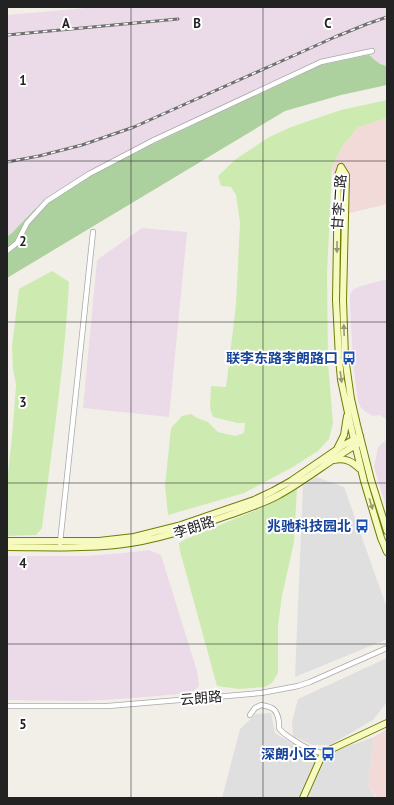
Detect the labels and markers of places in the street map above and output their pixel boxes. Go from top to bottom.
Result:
place label: 联李东路李朗路口 [226,349,338,367]
bus stop icon: 联李东路李朗路口 [341,350,357,366]
place label: 兆驰科技园北 [267,517,351,535]
bus stop icon: 兆驰科技园北 [354,518,370,534]
place label: 深朗小区 [261,745,317,763]
bus stop icon: 深朗小区 [320,746,336,762]

